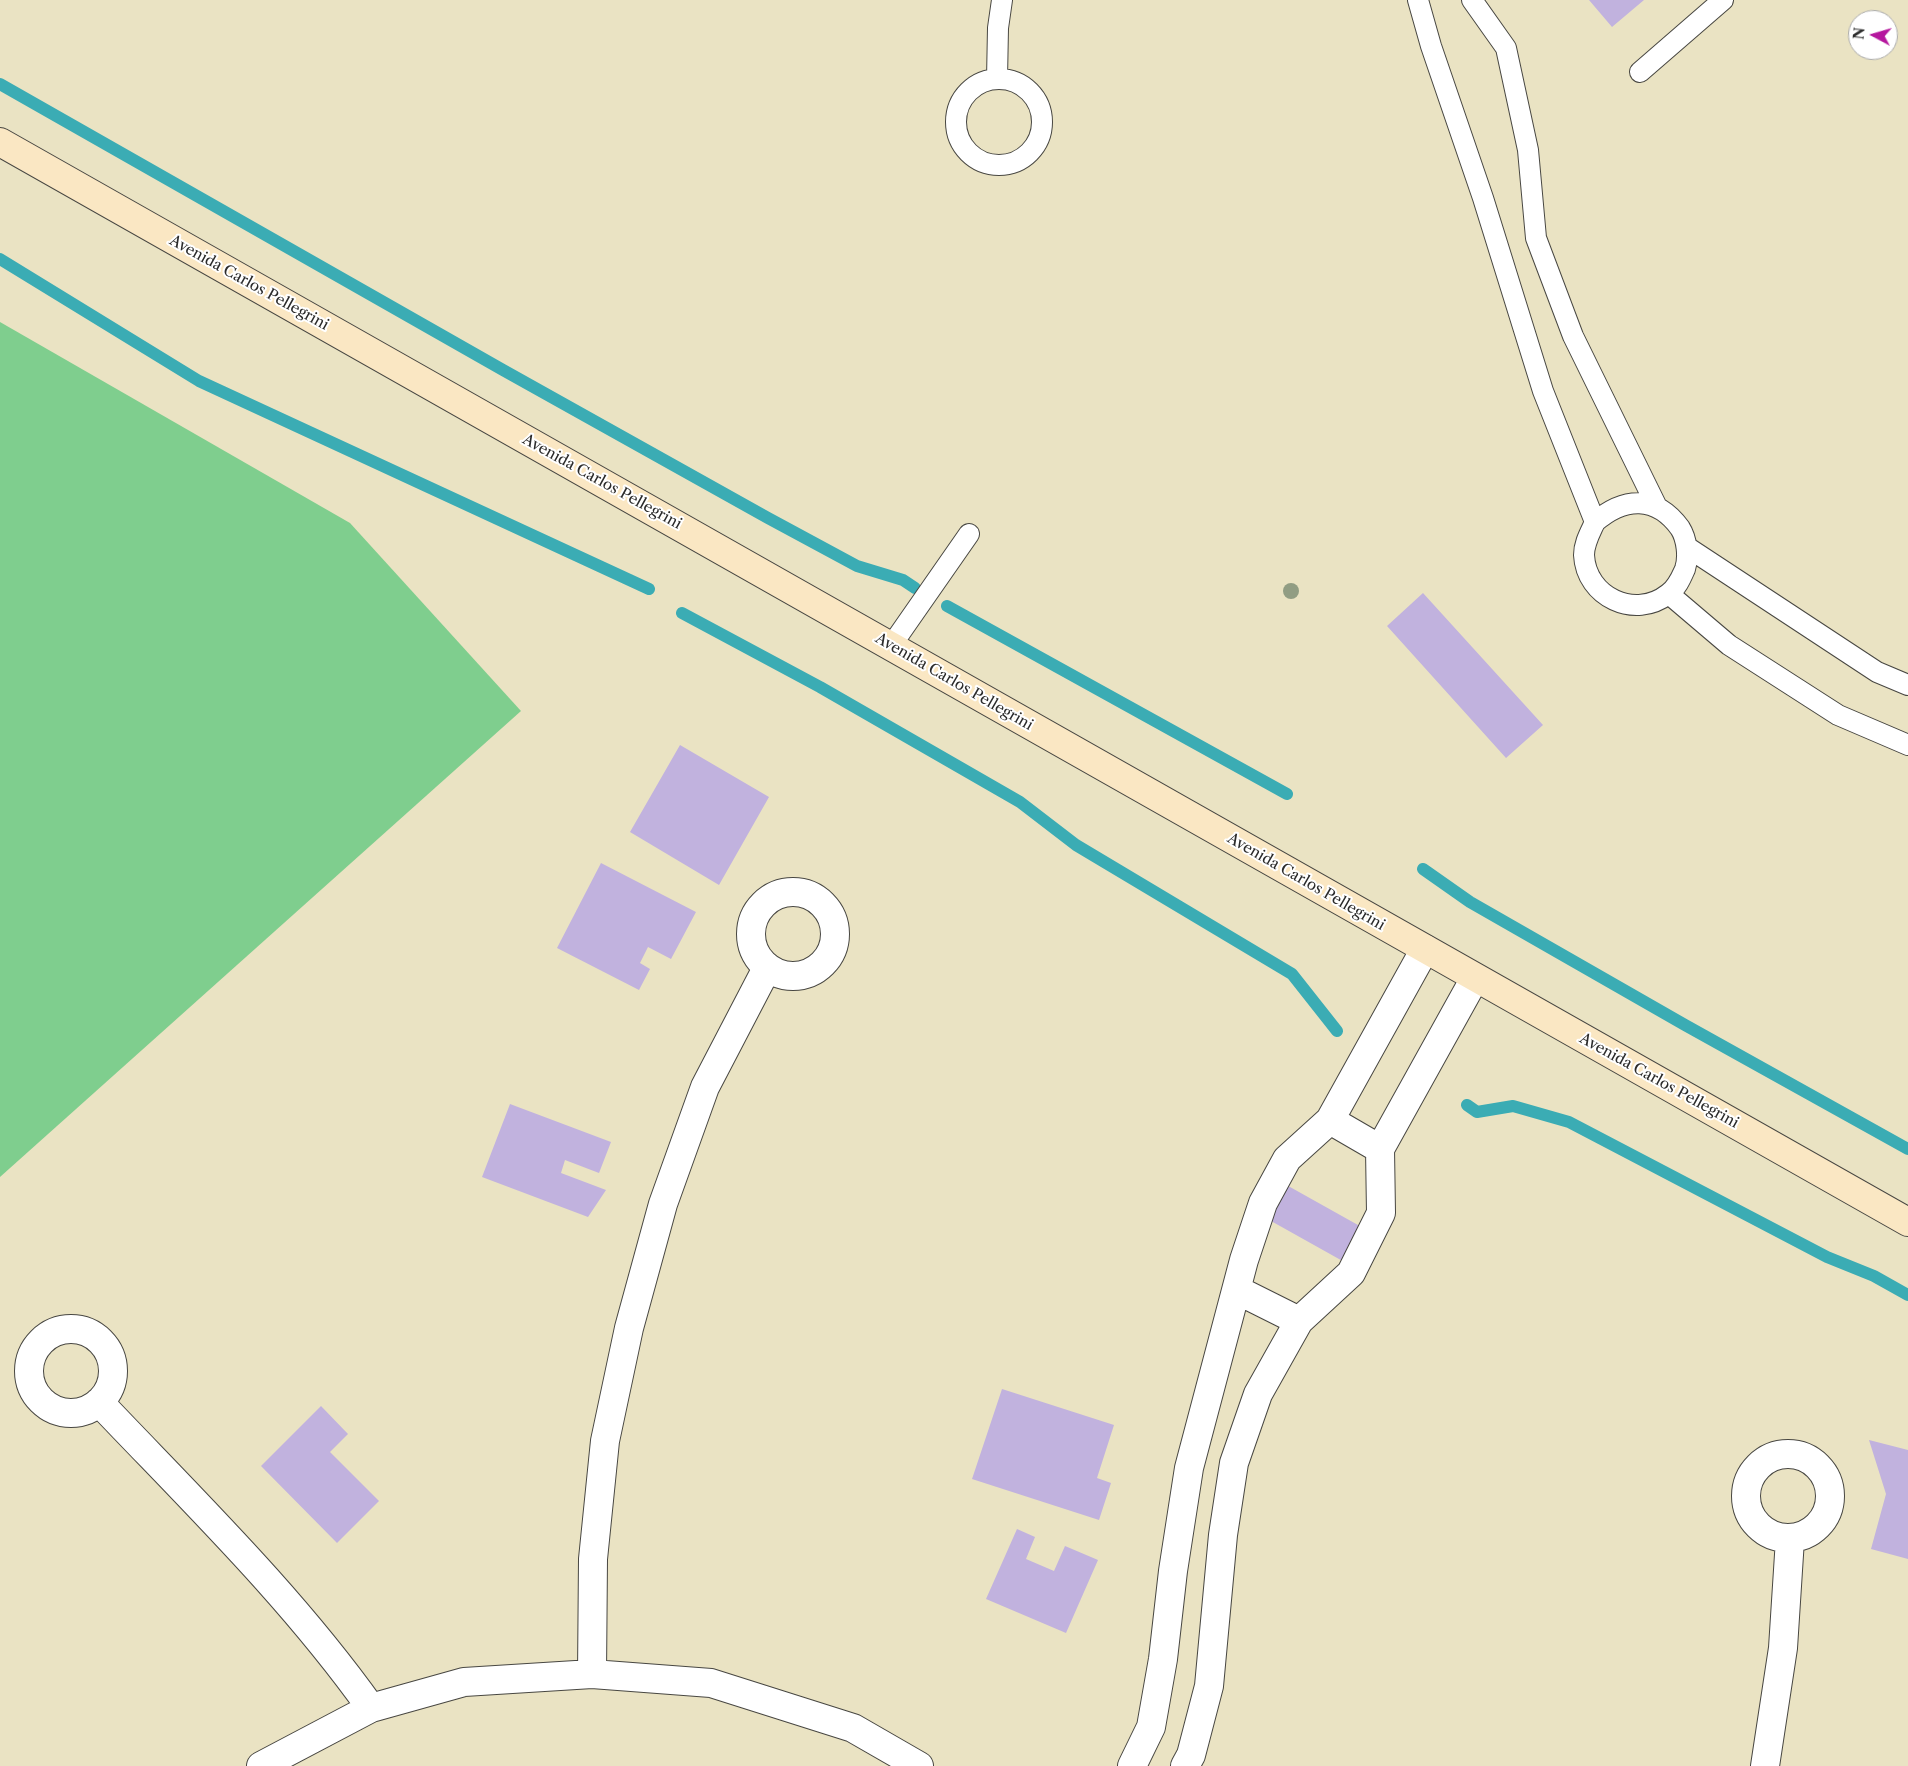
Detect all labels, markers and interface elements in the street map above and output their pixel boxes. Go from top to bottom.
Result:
north arrow [1848,10,1898,60]
text: N [1849,27,1869,41]
street label: Avenida Carlos Pellegrini [166,232,332,334]
street label: Avenida Carlos Pellegrini [519,431,685,533]
street label: Avenida Carlos Pellegrini [872,629,1036,735]
street label: Avenida Carlos Pellegrini [1224,829,1388,935]
street label: Avenida Carlos Pellegrini [1576,1030,1742,1132]

